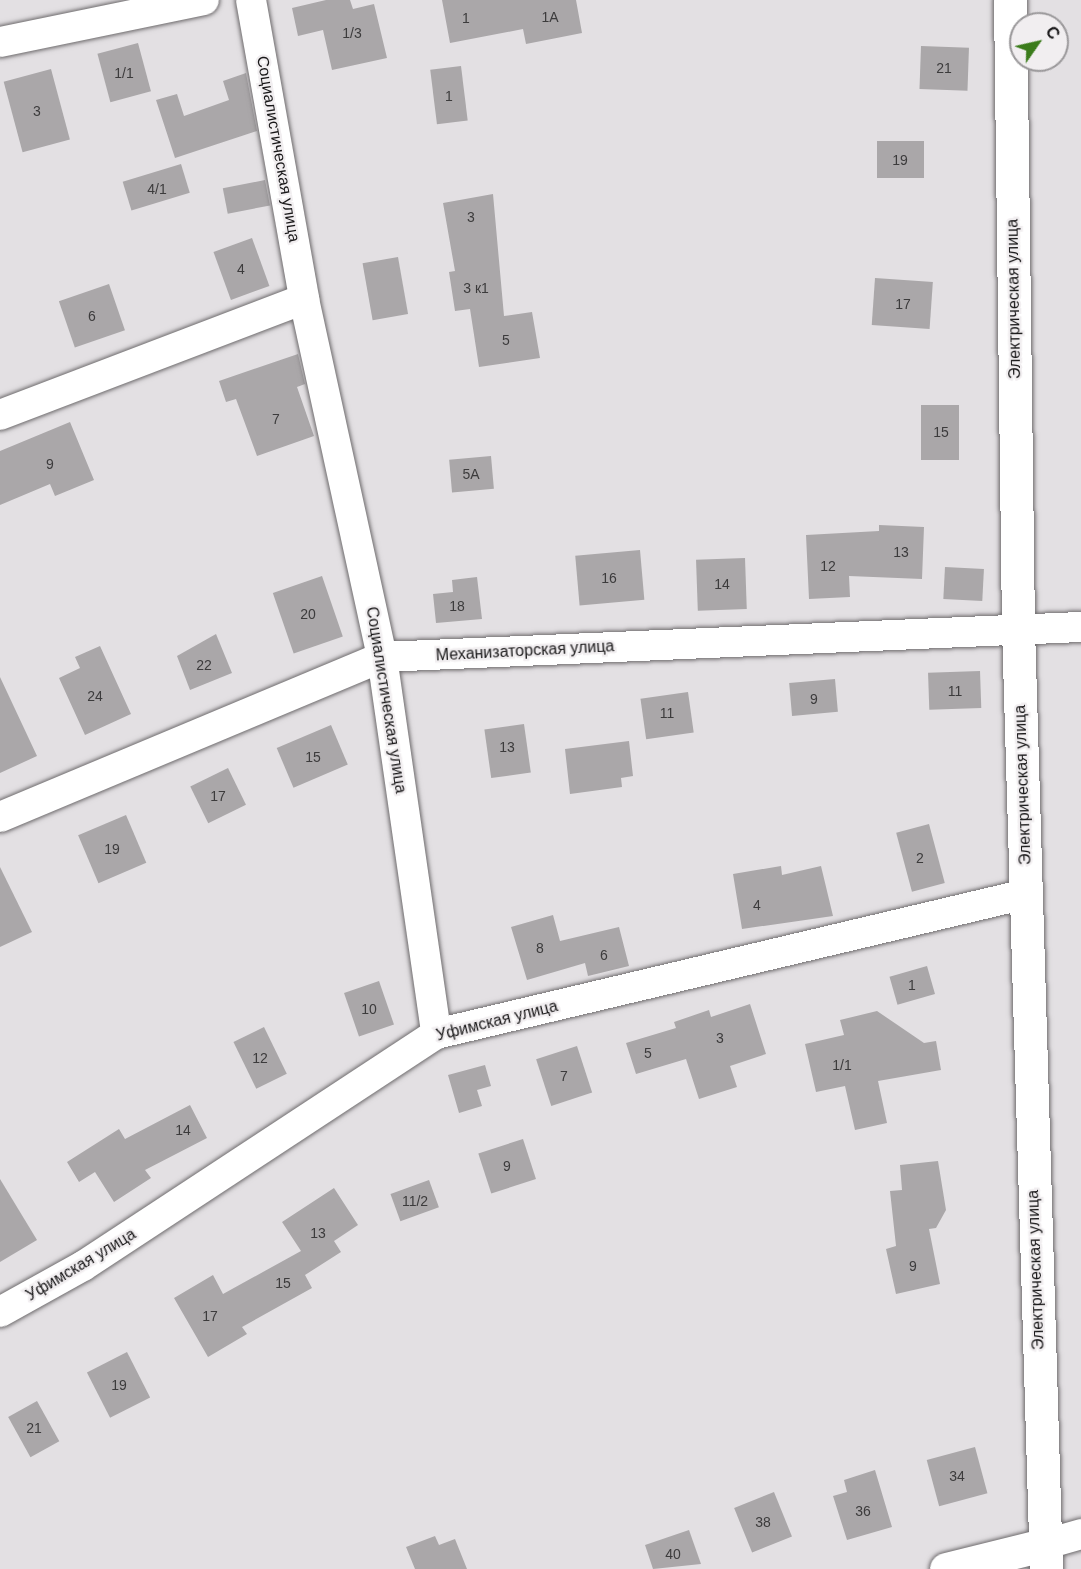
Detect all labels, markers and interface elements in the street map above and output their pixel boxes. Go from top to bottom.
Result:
house number: 1А [541,9,559,25]
house number: 1 [462,10,470,26]
north arrow [1009,12,1069,72]
text: С [1042,23,1063,42]
house number: 1/3 [342,25,362,41]
street label: Социалистическая улица [252,54,304,244]
house number: 21 [936,60,952,76]
house number: 1/1 [114,65,134,81]
house number: 1 [445,88,453,104]
house number: 3 [33,103,41,119]
house number: 19 [892,152,908,168]
house number: 4/1 [147,181,167,197]
house number: 3 [467,209,475,225]
street label: Электрическая улица [1003,219,1025,379]
house number: 4 [237,261,245,277]
house number: 3 к1 [463,280,489,296]
house number: 17 [895,296,911,312]
house number: 6 [88,308,96,324]
house number: 5 [502,332,510,348]
house number: 7 [272,411,280,427]
house number: 15 [933,424,949,440]
house number: 9 [46,456,54,472]
house number: 5А [462,466,480,482]
house number: 13 [893,544,909,560]
house number: 12 [820,558,836,574]
house number: 16 [601,570,617,586]
house number: 14 [714,576,730,592]
house number: 18 [449,598,465,614]
street label: Социалистическая улица [362,605,410,795]
house number: 20 [300,606,316,622]
street label: Механизаторская улица [435,637,615,665]
house number: 22 [196,657,212,673]
house number: 11 [948,683,962,699]
house number: 24 [87,688,103,704]
house number: 9 [810,691,818,707]
house number: 11 [660,705,674,721]
street label: Электрическая улица [1011,705,1035,865]
house number: 13 [499,739,515,755]
house number: 15 [305,749,321,765]
house number: 17 [210,788,226,804]
house number: 19 [104,841,120,857]
house number: 2 [916,850,924,866]
house number: 4 [753,897,761,913]
house number: 8 [536,940,544,956]
house number: 6 [600,947,608,963]
house number: 1 [908,977,916,993]
street label: Уфимская улица [434,997,560,1045]
house number: 10 [361,1001,377,1017]
house number: 3 [716,1030,724,1046]
house number: 5 [644,1045,652,1061]
house number: 12 [252,1050,268,1066]
house number: 1/1 [832,1057,852,1073]
house number: 7 [560,1068,568,1084]
house number: 14 [175,1122,191,1138]
house number: 9 [503,1158,511,1174]
street label: Электрическая улица [1024,1190,1048,1350]
house number: 11/2 [402,1193,428,1209]
street label: Уфимская улица [23,1225,139,1305]
house number: 13 [310,1225,326,1241]
house number: 9 [909,1258,917,1274]
house number: 15 [275,1275,291,1291]
house number: 17 [202,1308,218,1324]
house number: 19 [111,1377,127,1393]
house number: 21 [26,1420,42,1436]
house number: 34 [949,1468,965,1484]
house number: 36 [855,1503,871,1519]
house number: 38 [755,1514,771,1530]
house number: 40 [665,1546,681,1562]

